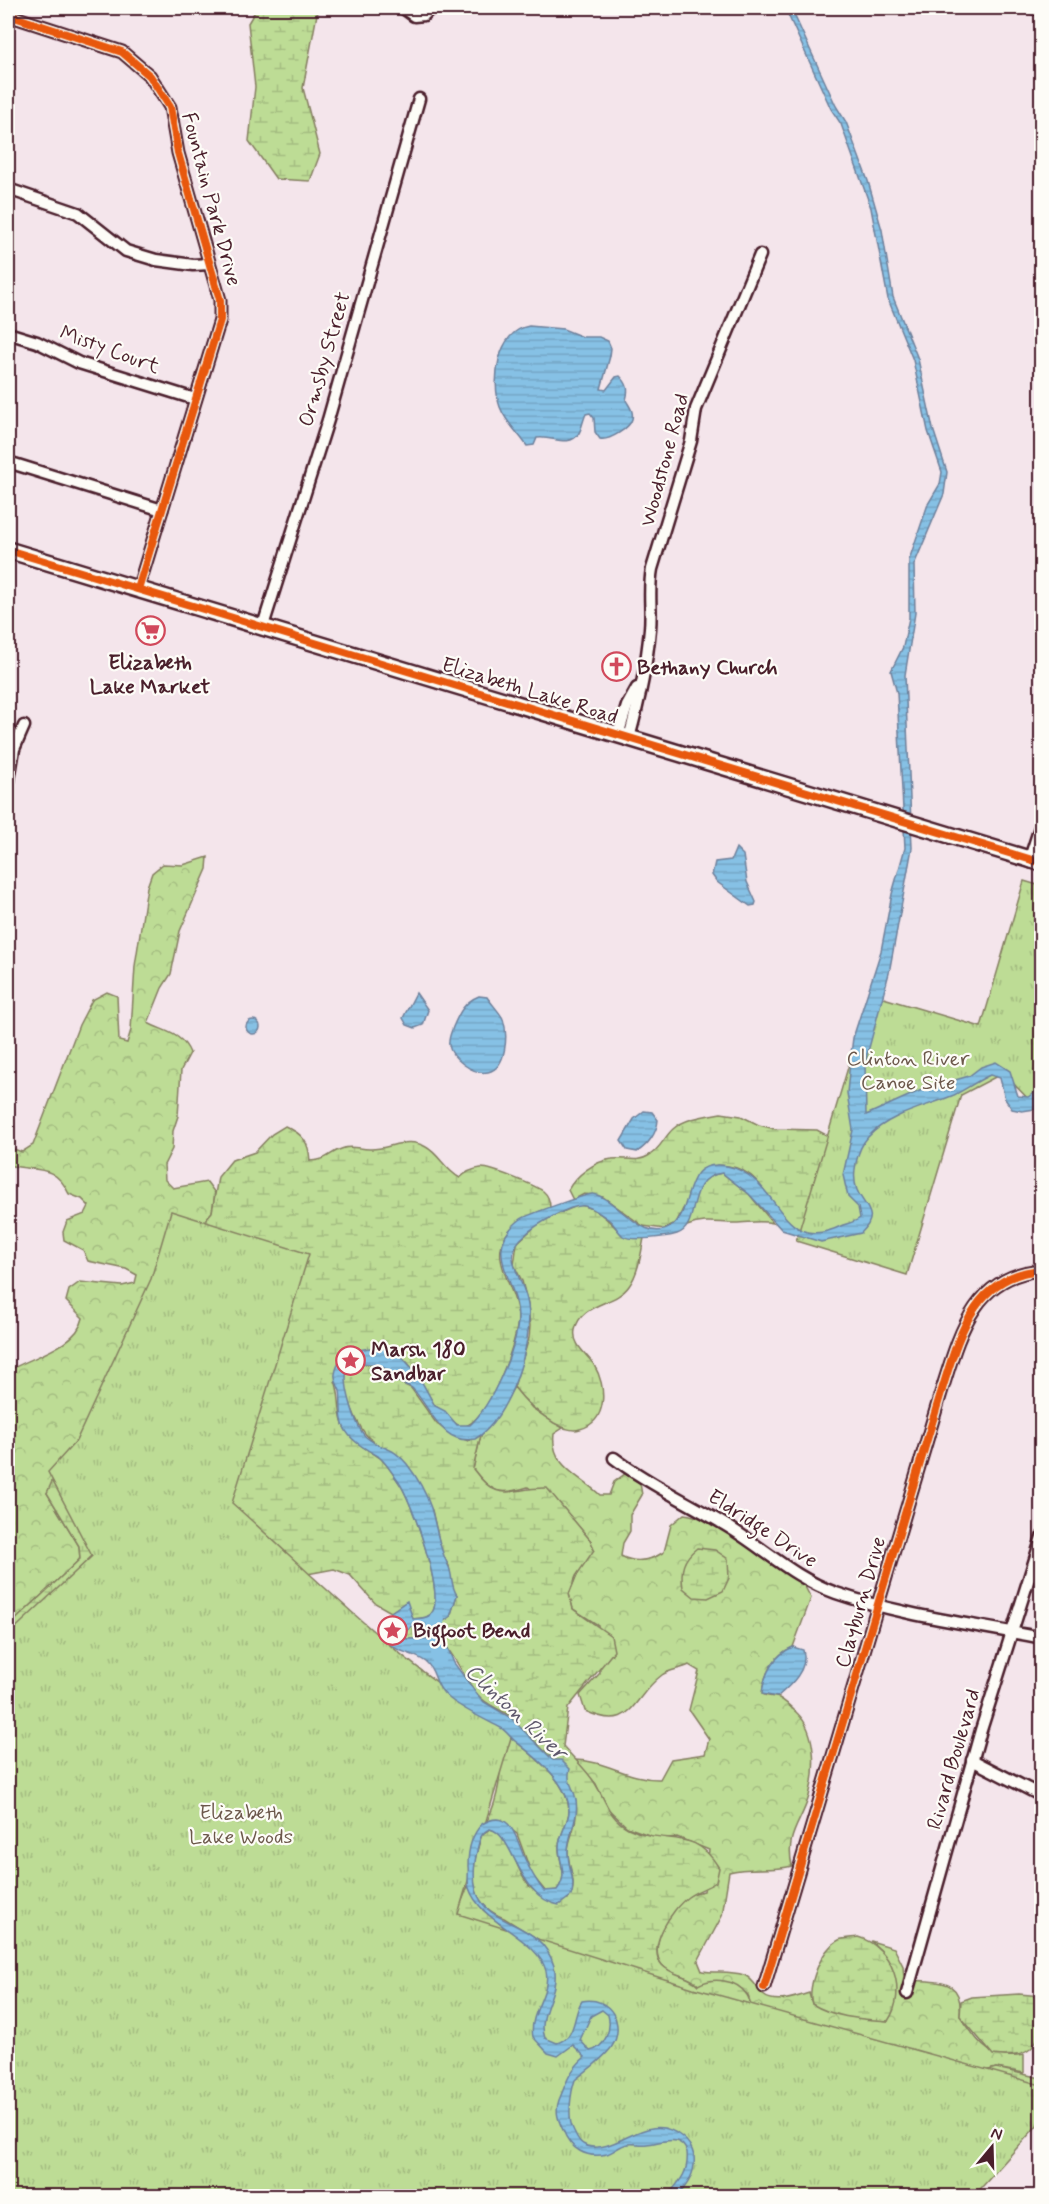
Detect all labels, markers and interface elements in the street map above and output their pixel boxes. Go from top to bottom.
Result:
street label: Fountain Park Drive [174,109,248,289]
street label: Ormsby Street [292,288,358,430]
street label: Misty Court [56,319,164,381]
street label: Woodstone Road [634,391,696,530]
supermarket icon: Elizabeth Lake Market [134,615,166,647]
place label: Elizabeth Lake Market [90,649,210,701]
street label: Elizabeth Lake Road [438,651,621,731]
church icon: Bethany Church [600,651,632,683]
place label: Bethany Church [637,654,778,682]
park label: Clinton River Canoe Site [846,1045,970,1097]
place label: Marsh 180 Sandbar [371,1336,466,1388]
place icon: Marsh 180 Sandbar [334,1345,366,1377]
street label: Eldridge Drive [701,1483,823,1576]
street label: Clayburn Drive [829,1533,893,1671]
place icon: Bigfoot Bend [376,1614,408,1646]
place label: Bigfoot Bend [413,1617,530,1647]
water label: Clinton River [459,1658,574,1769]
street label: Rivard Boulevard [921,1686,987,1833]
park label: Elizabeth Lake Woods [189,1799,293,1851]
north arrow [962,2117,1022,2177]
text: N [988,2123,1005,2146]

